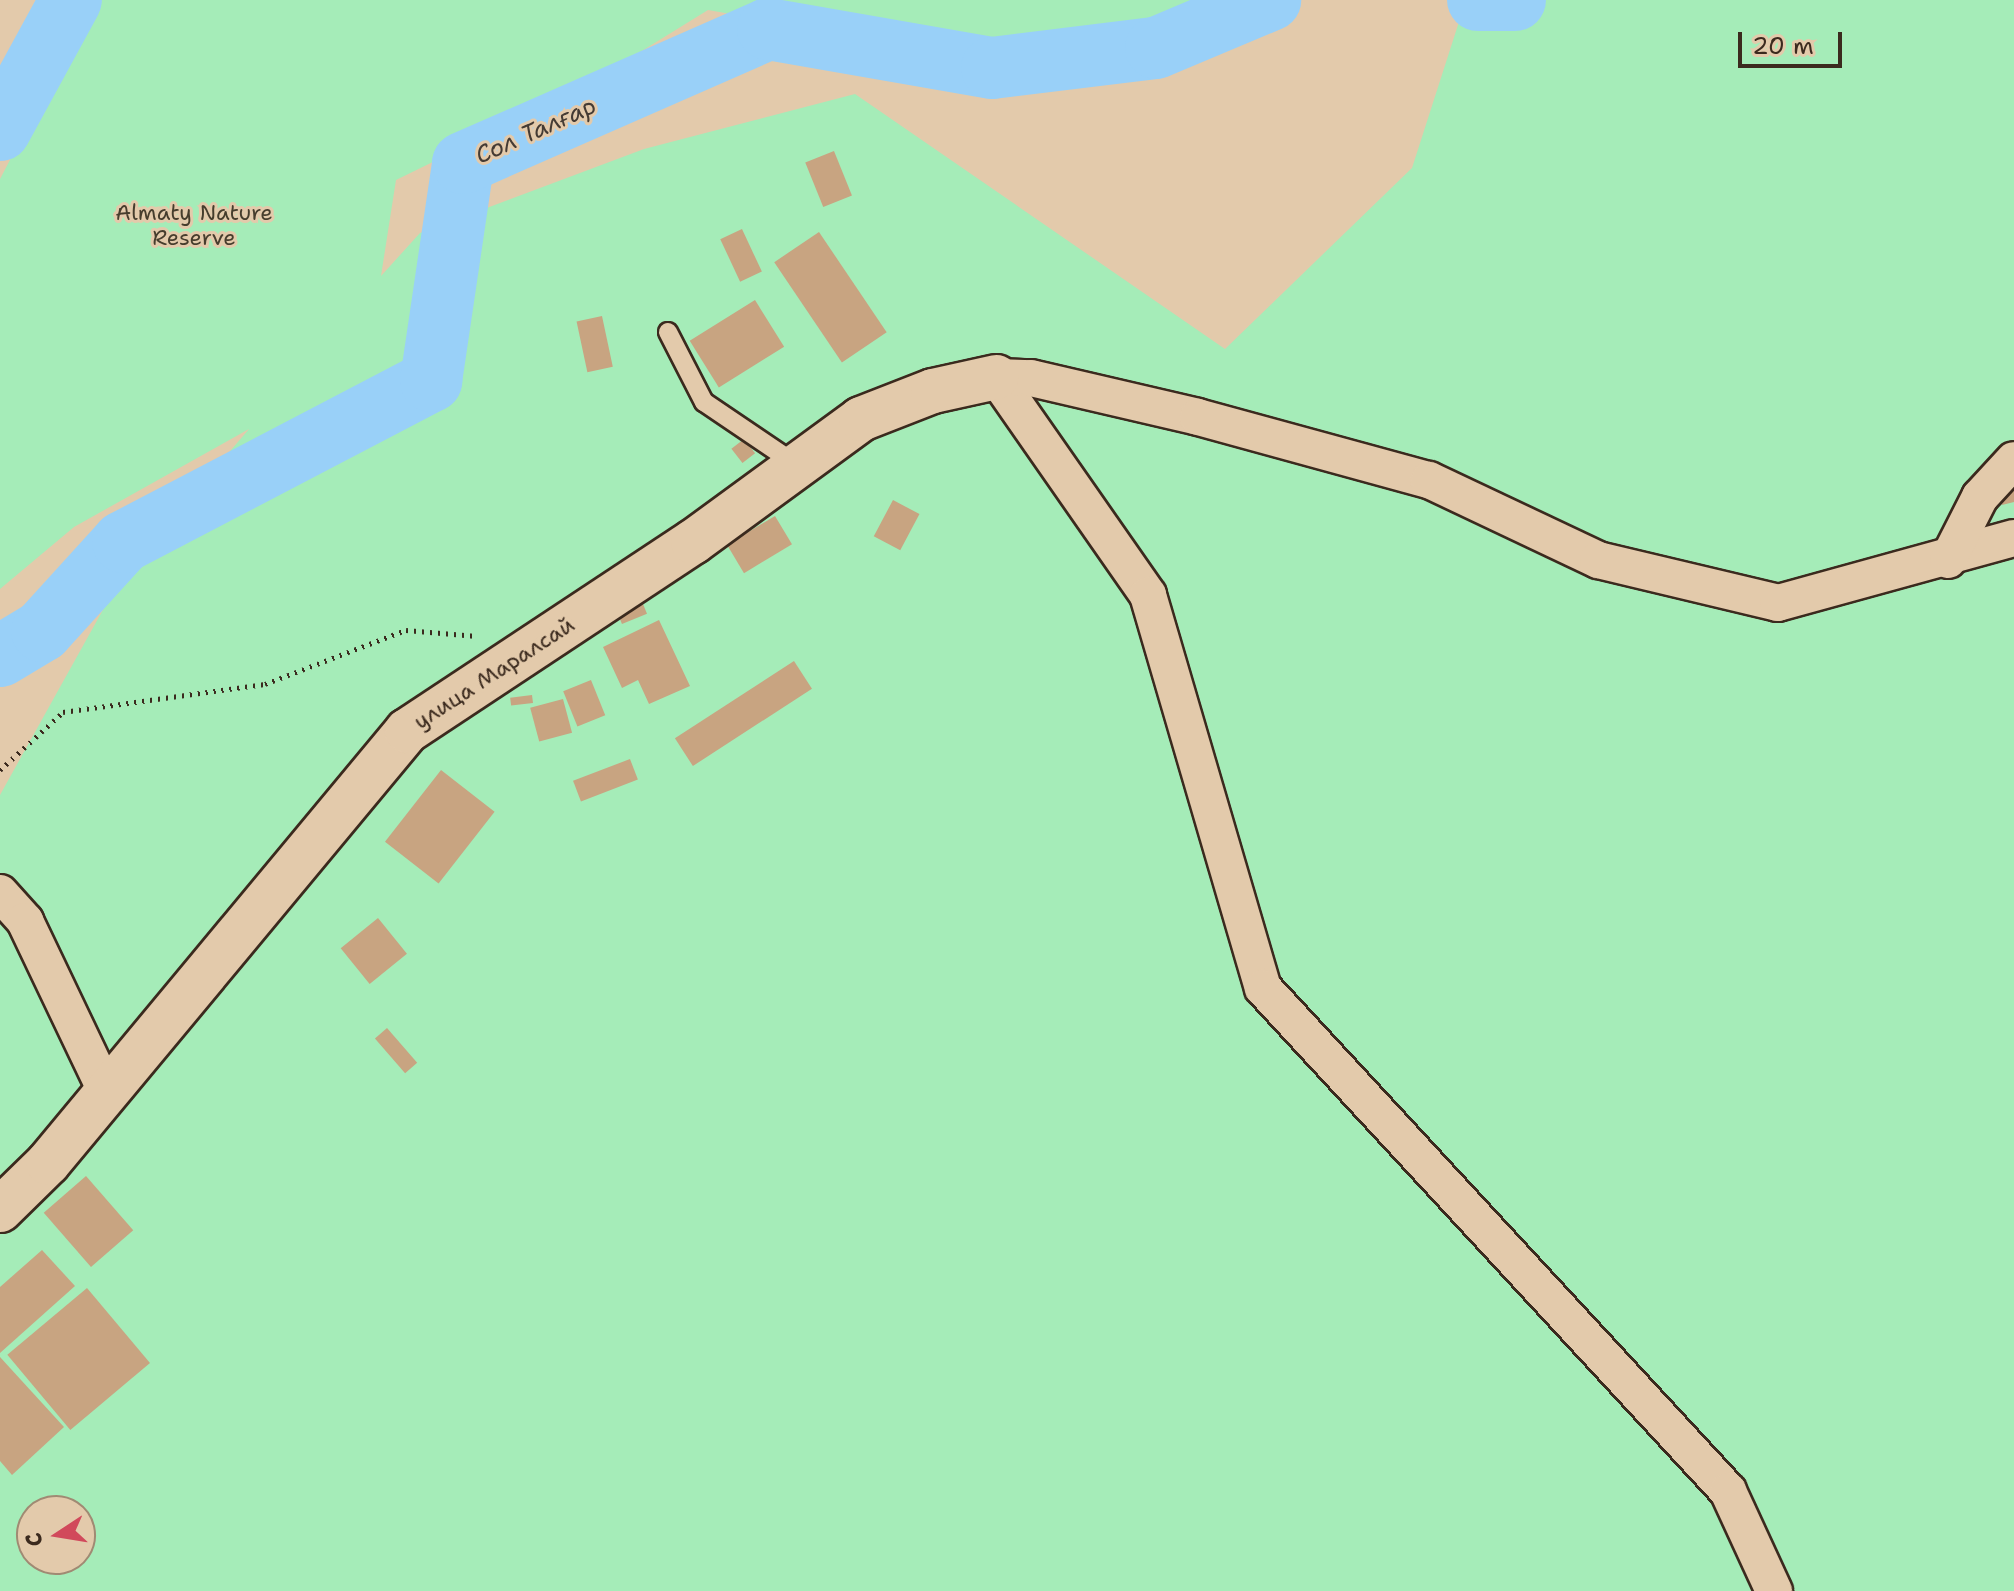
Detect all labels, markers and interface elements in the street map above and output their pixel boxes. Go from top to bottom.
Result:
scale bar [1742,16,1846,66]
text: 20 m [1752,30,1814,62]
water label: Сол Талғар [471,92,601,170]
park label: Almaty Nature Reserve [115,199,273,250]
street label: улица Маралсай [409,611,579,735]
north arrow [16,1495,96,1575]
text: С [18,1530,50,1549]

